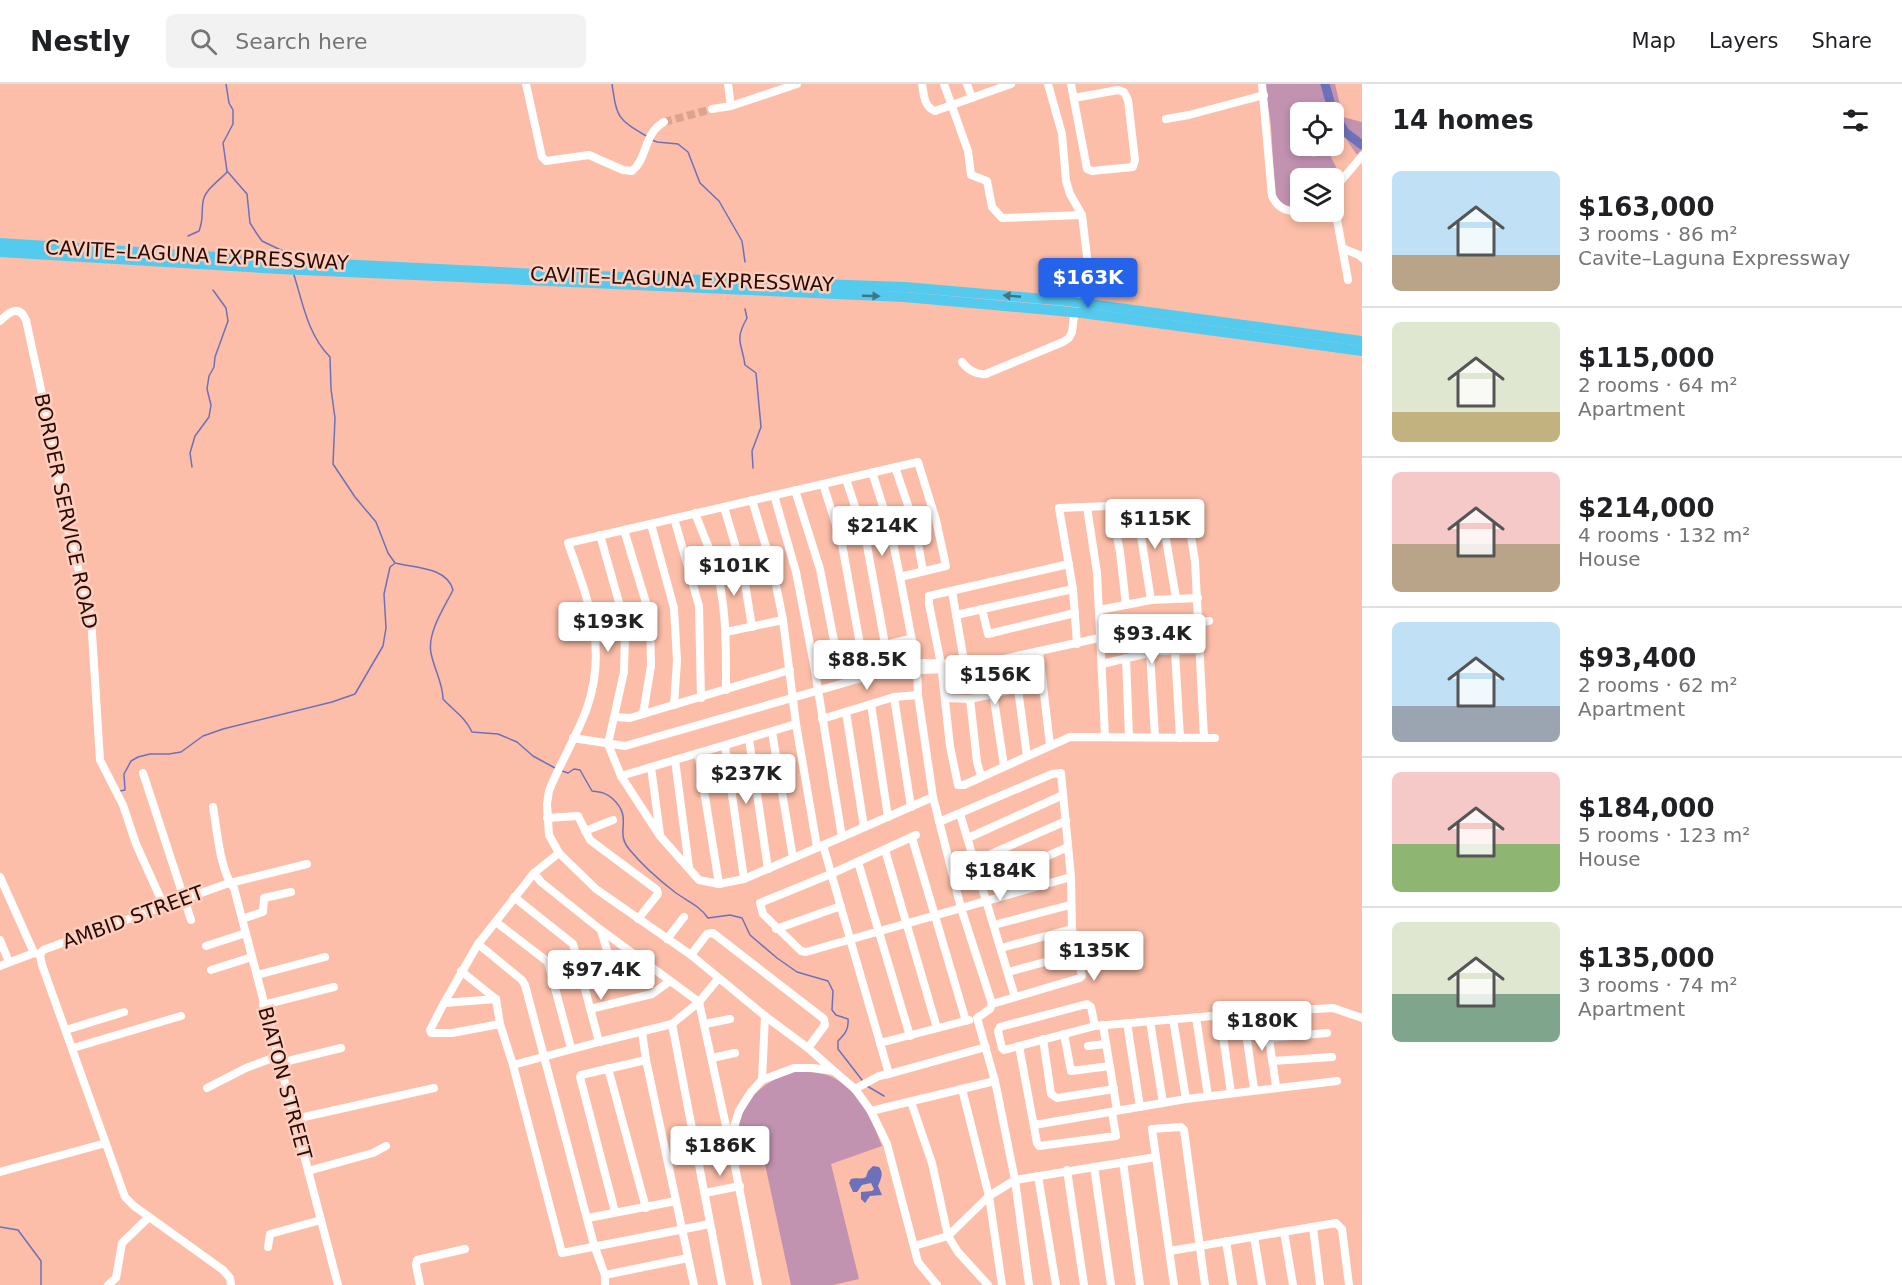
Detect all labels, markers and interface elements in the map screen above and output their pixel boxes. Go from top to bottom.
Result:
search box [166,14,586,68]
text: Nestly [30,25,130,58]
icon: search [187,25,220,58]
text: Search here [235,29,367,54]
text: Map [1632,29,1676,53]
text: Layers [1709,29,1778,53]
text: Share [1811,29,1872,53]
map controls [1290,102,1344,222]
button: locate [1290,102,1344,156]
icon: filters [1839,104,1872,137]
text: 14 homes [1392,105,1534,135]
button: layers [1290,168,1344,222]
text: $163,000 [1578,192,1715,222]
icon: home [1440,195,1512,267]
text: 3 rooms · 86 m² [1578,222,1738,246]
street label: CAVITE–LAGUNA EXPRESSWAY [44,235,350,275]
text: Cavite–Laguna Expressway [1578,246,1850,270]
pin: $163K [1046,258,1130,309]
street label: CAVITE–LAGUNA EXPRESSWAY [530,262,835,296]
text: $163K [1052,265,1124,289]
one-way arrow [862,291,881,300]
one-way arrow [1003,291,1022,301]
text: $115,000 [1578,343,1715,373]
icon: home [1440,346,1512,418]
text: 2 rooms · 64 m² [1578,373,1738,397]
street label: BORDER SERVICE ROAD [29,391,103,631]
text: Apartment [1578,397,1685,421]
text: $214,000 [1578,493,1715,523]
icon: home [1440,496,1512,568]
pin: $115K [1113,499,1197,550]
pin: $214K [840,506,924,557]
text: $115K [1119,506,1191,530]
text: $214K [846,513,918,537]
text: 4 rooms · 132 m² [1578,523,1750,547]
pin: $101K [692,546,776,597]
text: House [1578,547,1641,571]
text: $101K [698,553,770,577]
pin: $193K [566,602,650,653]
text: $193K [572,609,644,633]
pin: $93.4K [1103,614,1201,665]
text: $93.4K [1113,621,1191,645]
pin: $88.5K [818,640,916,691]
text: $93,400 [1578,643,1696,673]
icon: home [1440,646,1512,718]
text: $88.5K [828,647,906,671]
pin: $156K [953,655,1037,706]
text: $156K [959,662,1031,686]
text: 2 rooms · 62 m² [1578,673,1738,697]
text: Apartment [1578,697,1685,721]
pin: $237K [704,754,788,805]
text: $237K [710,761,782,785]
text: $184,000 [1578,793,1715,823]
icon: home [1440,796,1512,868]
text: 5 rooms · 123 m² [1578,823,1750,847]
text: House [1578,847,1641,871]
pin: $184K [958,851,1042,902]
text: $184K [964,858,1036,882]
street label: AMBID STREET [59,880,208,954]
pin: $135K [1052,931,1136,982]
text: $135K [1058,938,1130,962]
text: $135,000 [1578,943,1715,973]
icon: home [1440,946,1512,1018]
pin: $97.4K [552,950,650,1001]
text: $97.4K [562,957,640,981]
text: 3 rooms · 74 m² [1578,973,1738,997]
text: Apartment [1578,997,1685,1021]
pin: $180K [1220,1001,1304,1052]
street label: BIATON STREET [253,1004,317,1163]
text: $180K [1226,1008,1298,1032]
pin: $186K [678,1126,762,1177]
text: $186K [684,1133,756,1157]

